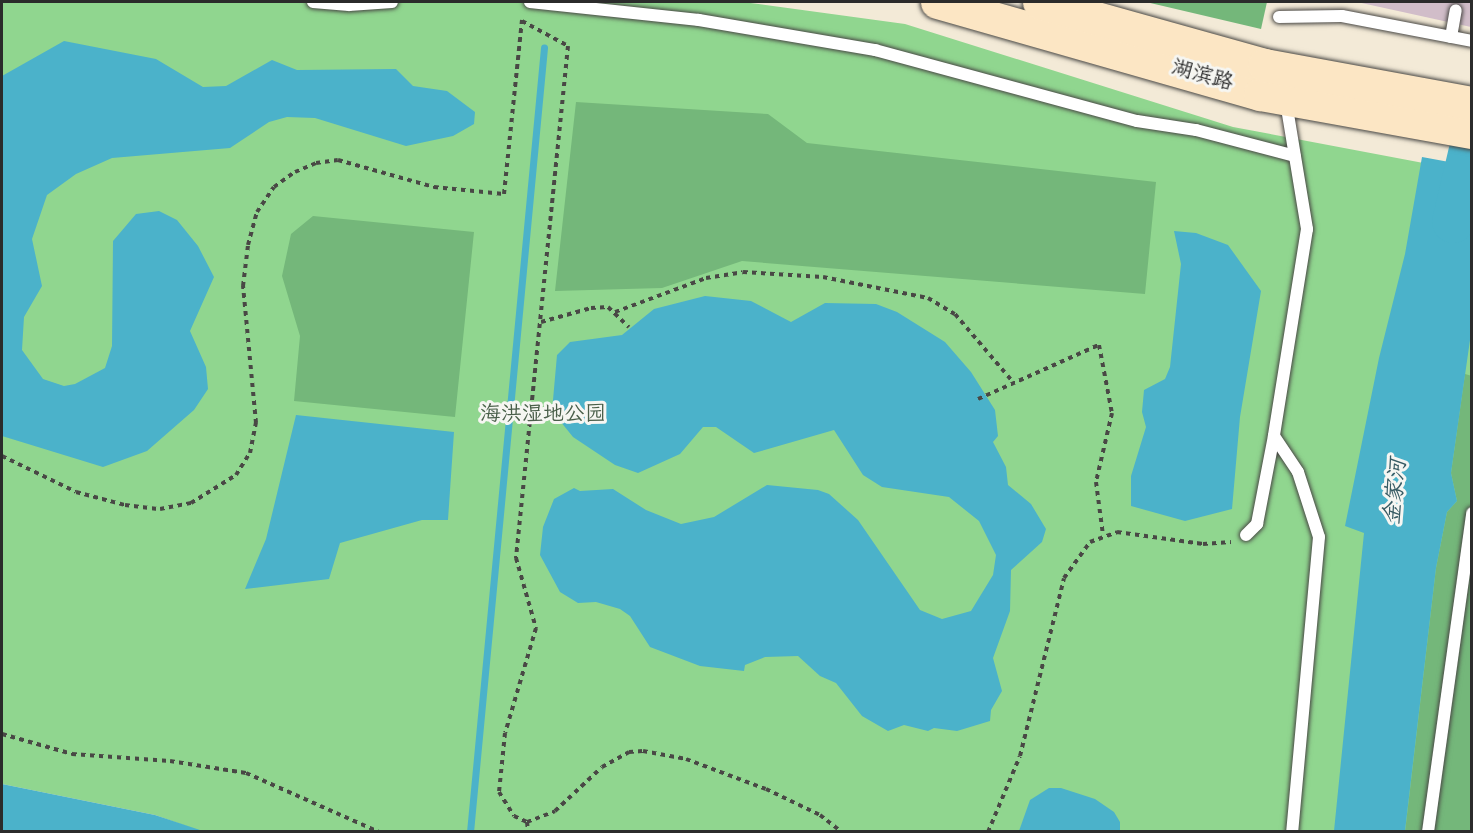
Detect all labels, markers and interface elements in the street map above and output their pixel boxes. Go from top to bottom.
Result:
street label: 湖滨路 [1168,56,1236,98]
park label: 海洪湿地公园 [480,403,606,429]
water label: 金家河 [1380,458,1414,526]

